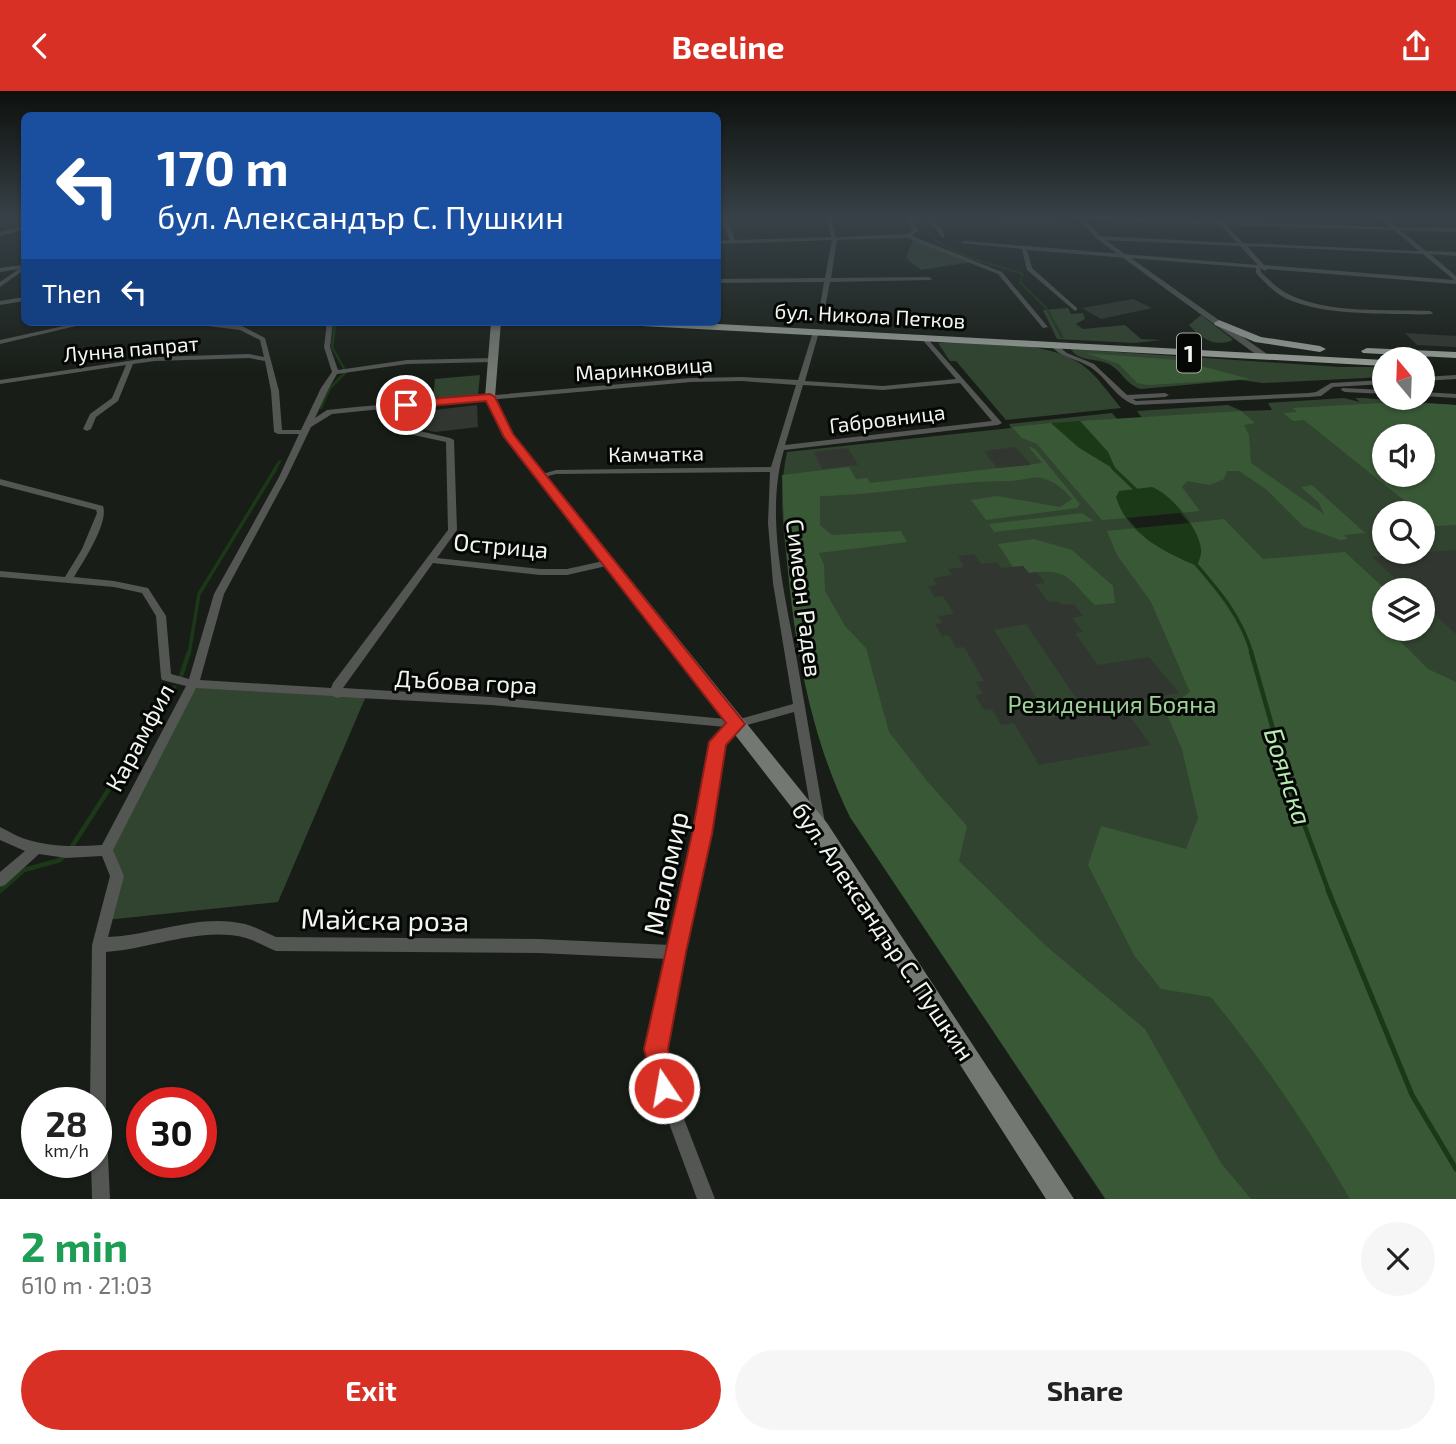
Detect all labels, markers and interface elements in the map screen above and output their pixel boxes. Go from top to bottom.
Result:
icon: back [21,27,59,65]
text: Beeline [671,27,785,65]
icon: share [1397,27,1435,65]
text: 170 m [157,137,289,196]
icon: left [42,140,133,231]
text: бул. Александър С. Пушкин [157,197,564,235]
icon: left [115,273,153,311]
text: Then [42,277,101,308]
street label: бул. Никола Петков [774,298,966,333]
street label: Лунна папрат [62,330,200,367]
road number: 1 [1177,334,1201,373]
north arrow [1372,347,1435,409]
map controls [1372,347,1435,641]
street label: Маринковица [574,351,714,385]
pin [376,375,436,435]
icon: arrive [387,386,425,424]
street label: Габровница [828,398,946,438]
button: sound [1372,424,1435,487]
street label: Камчатка [608,440,704,466]
button: search [1372,501,1435,564]
street label: Симеон Радев [781,517,829,679]
street label: Острица [452,526,550,564]
button: layers [1372,578,1435,641]
street label: Дъбова гора [394,663,538,699]
street label: Карамфил [99,678,179,796]
park label: Резиденция Бояна [1008,689,1216,718]
water label: Боянска [1259,723,1319,829]
street label: бул. Александър С. Пушкин [786,796,981,1066]
street label: Маломир [635,808,695,938]
street label: Майска роза [301,901,469,937]
position arrow [627,1051,701,1125]
speed limit sign: 30 [126,1087,217,1178]
text: 28 [45,1102,88,1144]
text: km/h [44,1139,89,1161]
text: 2 min [21,1220,128,1270]
button: close [1361,1222,1435,1296]
text: 610 m · 21:03 [21,1271,152,1299]
button: Exit [21,1350,721,1430]
button: Share [735,1350,1435,1430]

